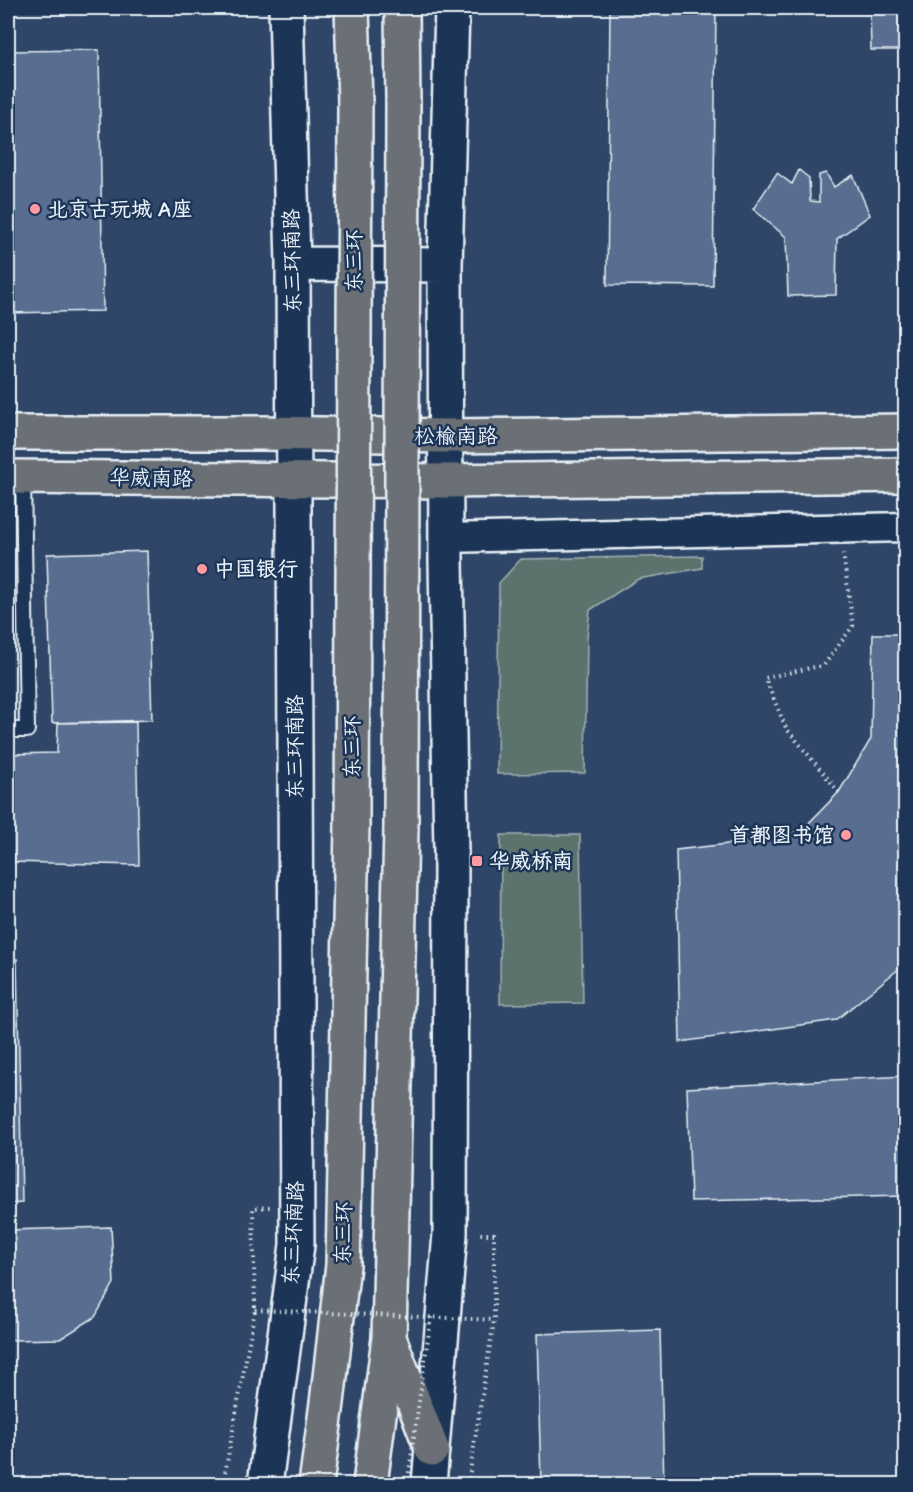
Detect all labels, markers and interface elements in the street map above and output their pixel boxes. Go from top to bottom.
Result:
place label: 北京古玩城 A座 [47,196,192,224]
marker: 北京古玩城 A座 [28,202,42,216]
street label: 东三环南路 [278,208,308,314]
street label: 东三环 [341,230,369,293]
street label: 松榆南路 [414,423,498,451]
street label: 华威南路 [109,464,193,494]
place label: 中国银行 [214,556,298,584]
marker: 中国银行 [195,562,209,576]
street label: 东三环南路 [282,695,310,800]
street label: 东三环 [339,716,367,779]
place label: 首都图书馆 [729,822,834,850]
marker: 首都图书馆 [839,828,853,842]
place label: 华威桥南 [489,848,573,876]
marker: 华威桥南 [470,854,484,868]
street label: 东三环南路 [277,1180,311,1286]
street label: 东三环 [329,1201,359,1265]

